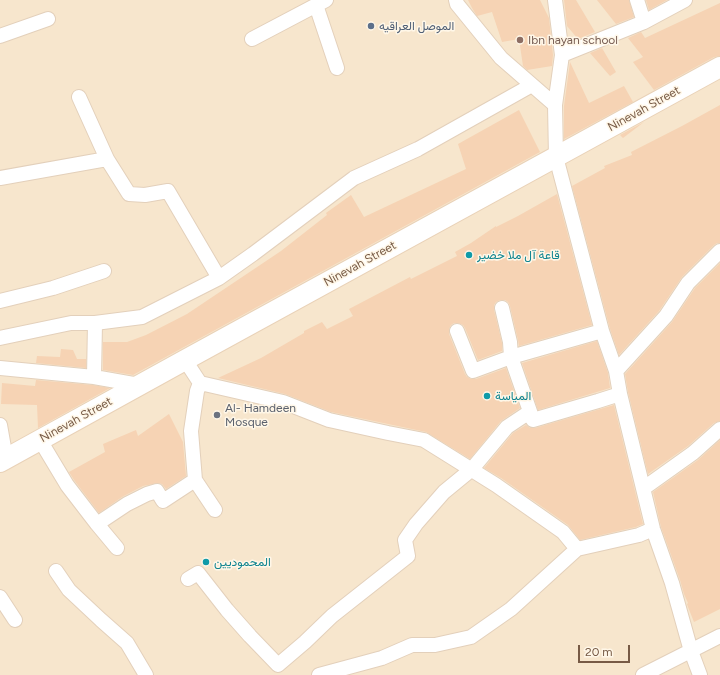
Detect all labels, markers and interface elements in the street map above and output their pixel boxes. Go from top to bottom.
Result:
place label: الموصل العراقيه [379,19,454,33]
marker: الموصل العراقيه [366,21,376,31]
place label: Ibn hayan school [528,33,618,47]
marker: Ibn hayan school [515,35,525,45]
street label: Ninevah Street [605,83,683,135]
street label: Ninevah Street [321,238,399,290]
place label: قاعة آل ملا خضير [477,248,560,262]
marker: قاعة آل ملا خضير [464,250,474,260]
place label: المياسة [495,389,531,403]
marker: المياسة [482,391,492,401]
street label: Ninevah Street [37,394,115,446]
place label: Al- Hamdeen Mosque [225,401,296,429]
marker: Al- Hamdeen Mosque [212,410,222,420]
place label: المحموديين [214,555,271,569]
marker: المحموديين [201,557,211,567]
scale bar [580,637,632,663]
text: 20 m [585,645,613,659]

